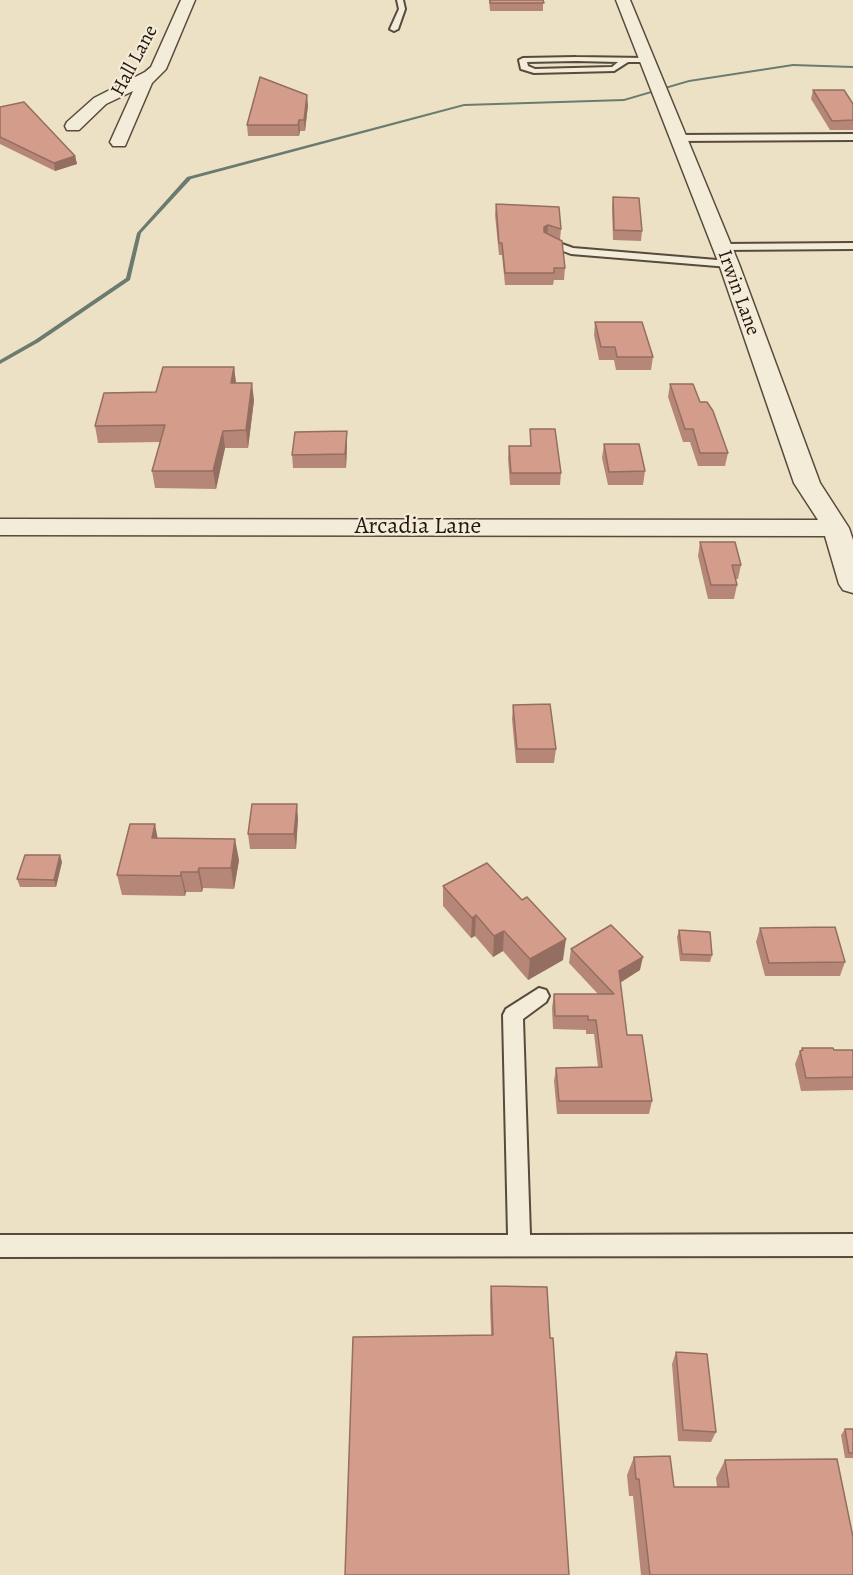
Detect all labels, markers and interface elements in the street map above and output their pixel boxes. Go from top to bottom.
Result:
street label: Hall Lane [106,21,164,101]
street label: Irwin Lane [712,247,764,339]
street label: Arcadia Lane [355,513,481,541]

